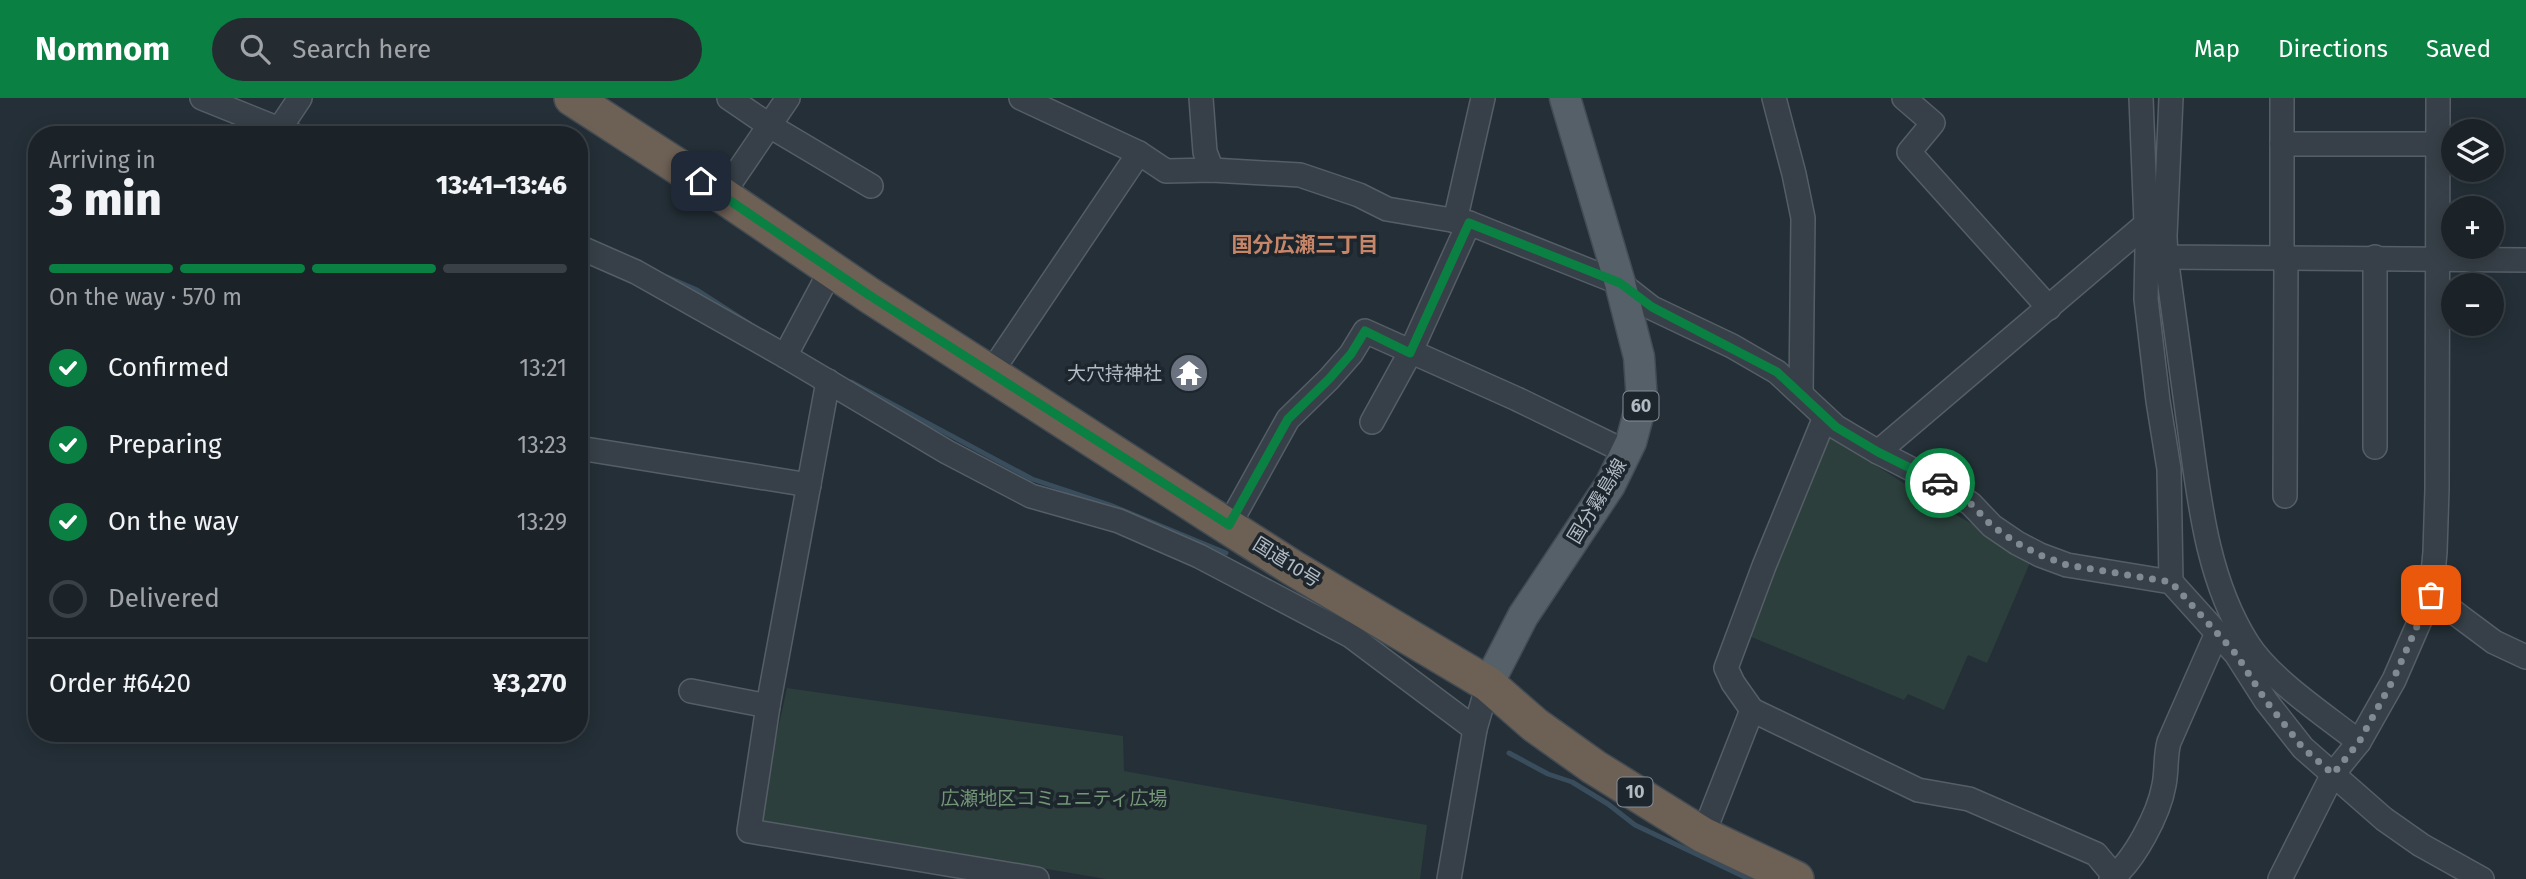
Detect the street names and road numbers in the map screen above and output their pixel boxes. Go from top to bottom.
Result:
road number: 60 [1624,392,1658,420]
street label: 国分霧島線 [1563,454,1631,548]
street label: 国道10号 [1249,532,1325,592]
road number: 10 [1618,778,1652,806]

